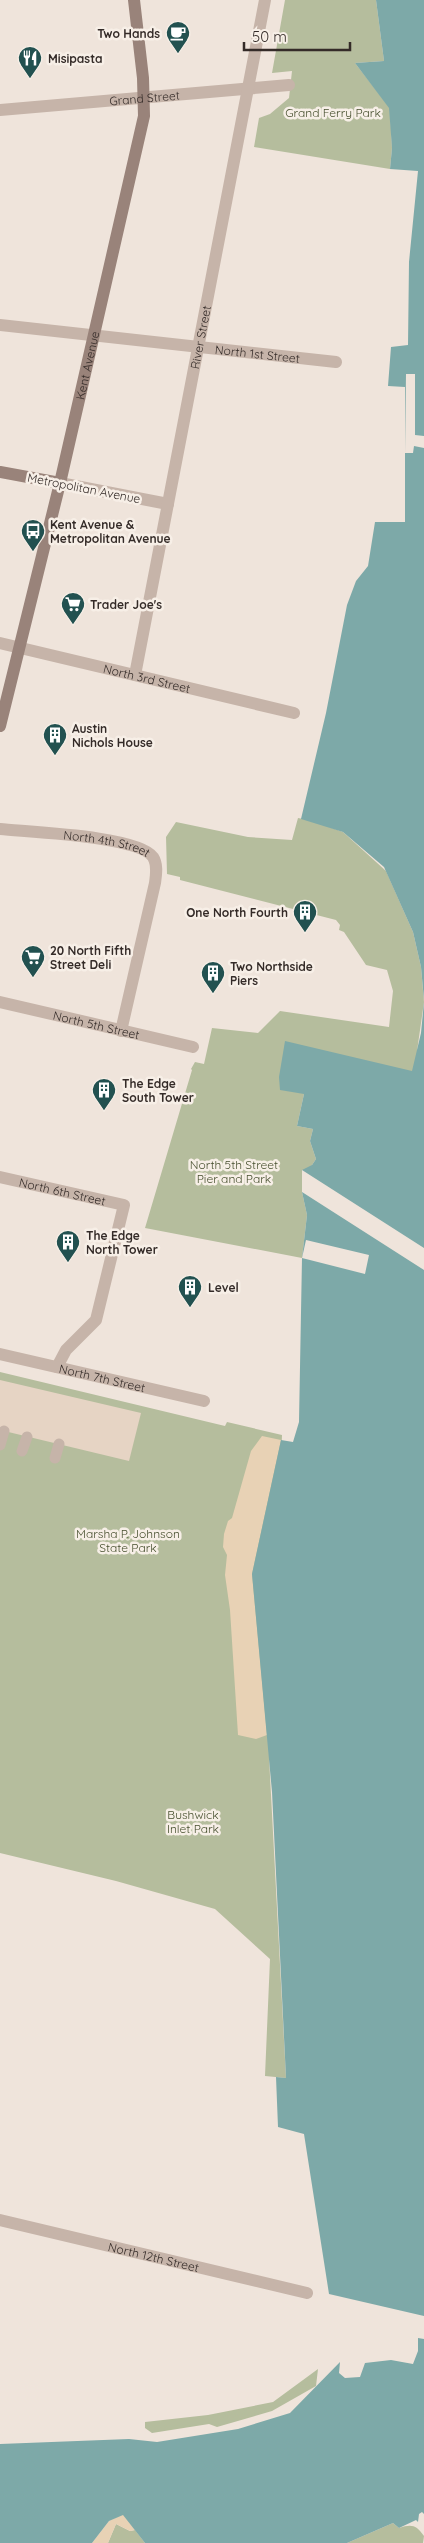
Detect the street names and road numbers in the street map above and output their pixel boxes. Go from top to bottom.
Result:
street label: Grand Street [109,87,180,108]
street label: River Street [187,304,214,370]
street label: Kent Avenue [72,329,102,401]
street label: North 1st Street [214,341,301,365]
street label: Metropolitan Avenue [26,470,142,506]
street label: North 3rd Street [102,660,192,696]
street label: North 4th Street [63,827,153,860]
street label: North 5th Street [52,1007,141,1042]
street label: North 6th Street [18,1174,107,1208]
street label: North 7th Street [58,1360,147,1395]
street label: North 12th Street [107,2239,201,2275]

